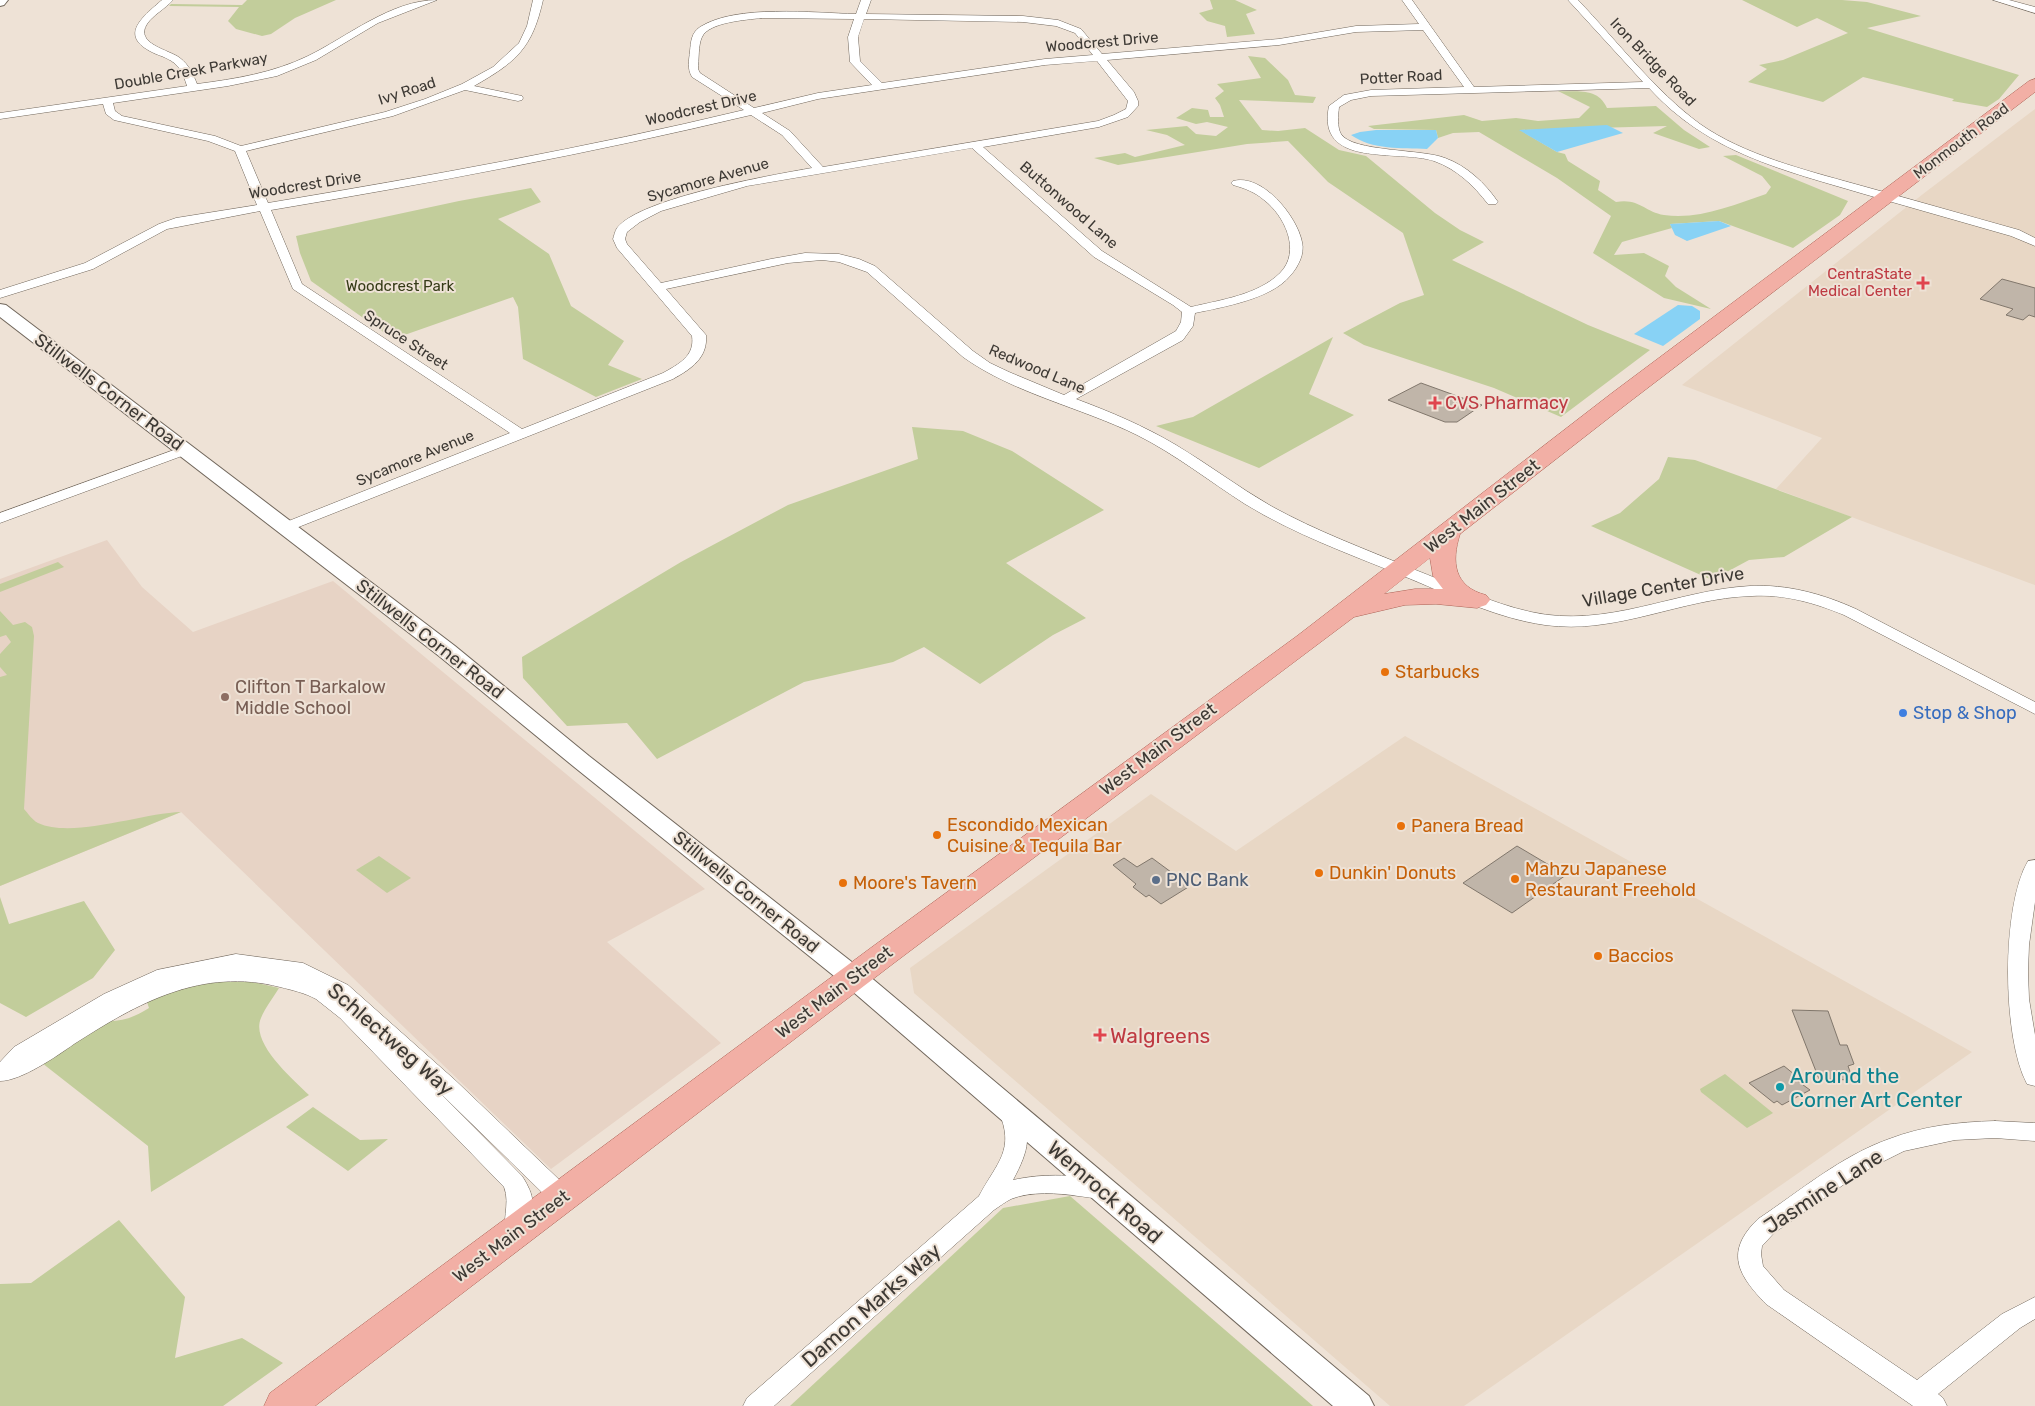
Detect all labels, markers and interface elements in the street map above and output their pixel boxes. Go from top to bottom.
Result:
street label: Iron Bridge Road [1606,14,1700,110]
street label: Woodcrest Drive [1045,28,1159,56]
street label: Double Creek Parkway [113,49,269,93]
street label: Potter Road [1359,66,1443,88]
street label: Ivy Road [376,73,438,109]
street label: Woodcrest Drive [644,86,758,130]
street label: Monmouth Road [1910,99,2012,183]
street label: Sycamore Avenue [645,154,771,206]
street label: Buttonwood Lane [1016,157,1122,253]
street label: Woodcrest Drive [248,167,362,203]
place label: CentraState Medical Center [1808,265,1912,300]
marker: CentraState Medical Center [1916,276,1930,290]
park label: Woodcrest Park [346,277,454,295]
street label: Spruce Street [361,306,452,374]
street label: Stillwells Corner Road [30,329,188,455]
street label: Redwood Lane [986,341,1088,397]
place label: CVS Pharmacy [1445,392,1569,414]
marker: CVS Pharmacy [1429,397,1441,409]
street label: Sycamore Avenue [353,426,477,490]
street label: West Main Street [1420,454,1544,558]
street label: Village Center Drive [1580,562,1746,612]
street label: Stillwells Corner Road [352,574,508,704]
place label: Starbucks [1395,661,1480,683]
marker: Starbucks [1379,666,1391,678]
place label: Clifton T Barkalow Middle School [235,676,386,719]
marker: Clifton T Barkalow Middle School [219,691,231,703]
street label: West Main Street [1095,698,1221,800]
place label: Stop & Shop [1913,702,2017,724]
marker: Stop & Shop [1897,707,1909,719]
place label: Escondido Mexican Cuisine & Tequila Bar [947,814,1122,857]
place label: Panera Bread [1411,815,1524,837]
marker: Panera Bread [1395,820,1407,832]
street label: Stillwells Corner Road [669,826,823,958]
marker: Escondido Mexican Cuisine & Tequila Bar [931,829,943,841]
place label: Mahzu Japanese Restaurant Freehold [1525,858,1696,901]
place label: Dunkin' Donuts [1329,862,1456,884]
marker: Dunkin' Donuts [1313,867,1325,879]
place label: PNC Bank [1166,869,1249,891]
place label: Moore's Tavern [853,872,977,894]
marker: Mahzu Japanese Restaurant Freehold [1509,873,1521,885]
marker: PNC Bank [1150,874,1162,886]
marker: Moore's Tavern [837,877,849,889]
street label: West Main Street [771,941,897,1043]
place label: Baccios [1608,945,1674,967]
marker: Baccios [1592,950,1604,962]
street label: Schlectweg Way [323,977,460,1101]
place label: Walgreens [1110,1023,1210,1048]
marker: Walgreens [1094,1029,1106,1041]
place label: Around the Corner Art Center [1790,1063,1962,1112]
marker: Around the Corner Art Center [1774,1081,1786,1093]
street label: Wemrock Road [1043,1135,1167,1249]
street label: Jasmine Lane [1759,1143,1887,1239]
street label: West Main Street [448,1185,574,1287]
street label: Damon Marks Way [796,1237,946,1372]

